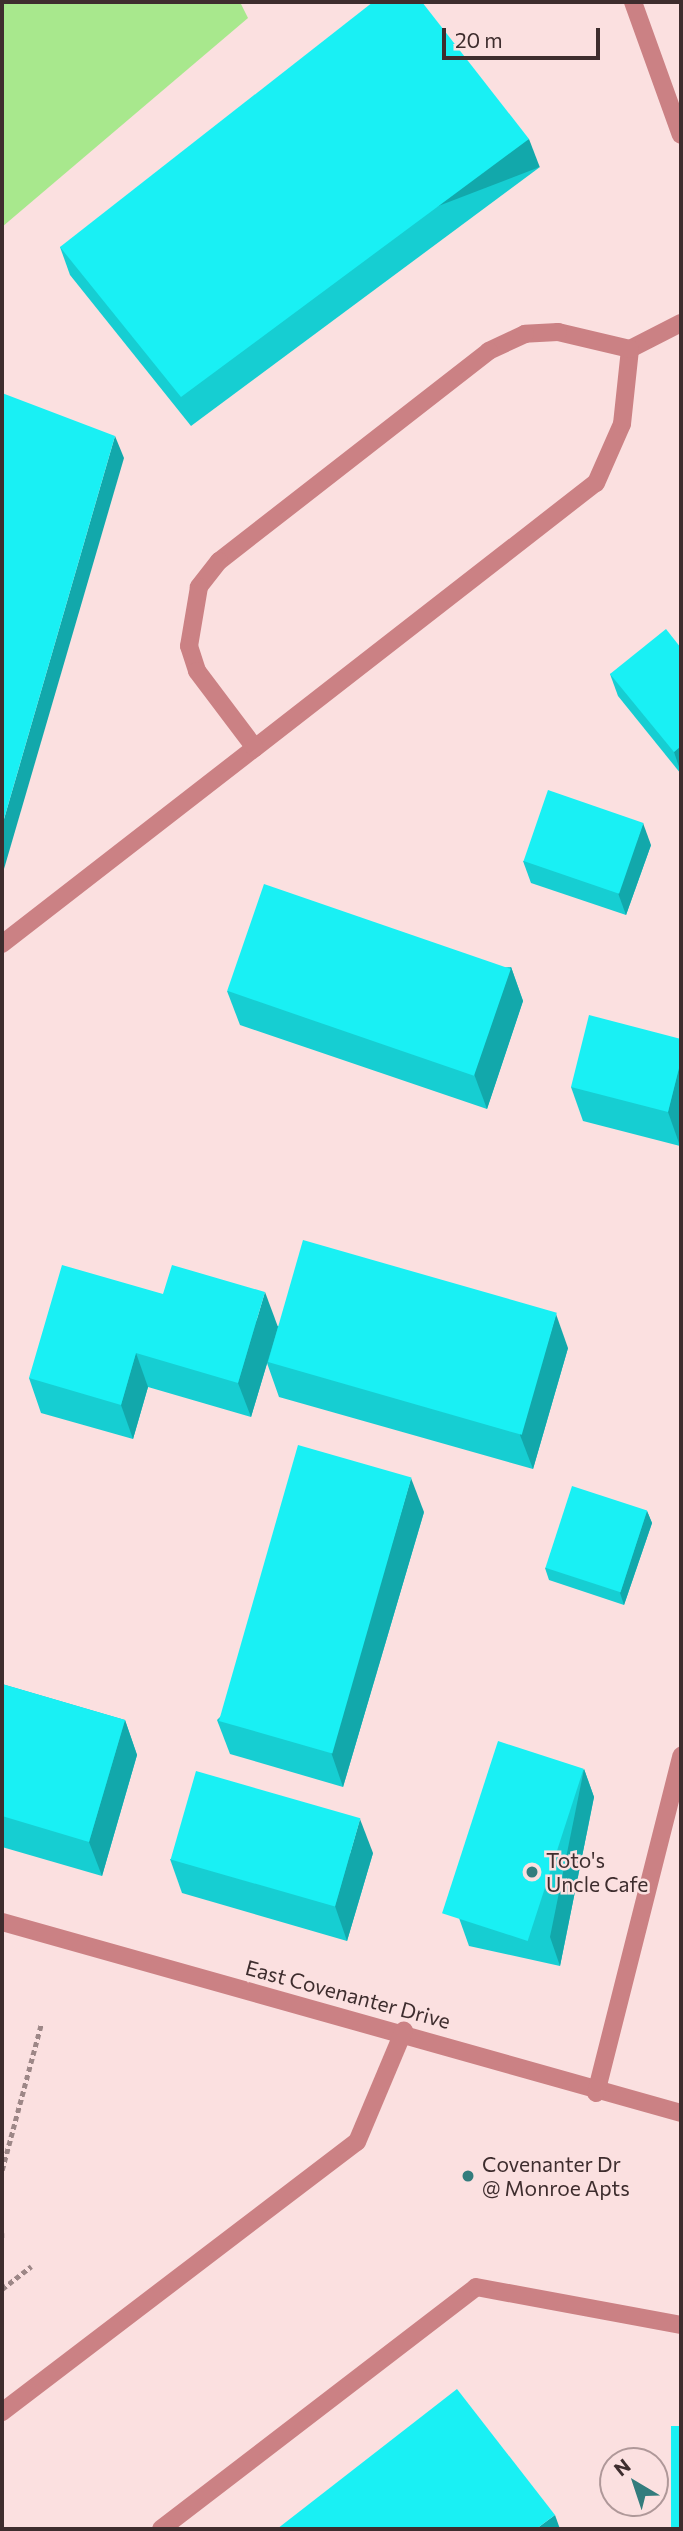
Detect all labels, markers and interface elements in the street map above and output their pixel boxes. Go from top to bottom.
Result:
scale bar [445,14,602,58]
text: 20 m [455,27,503,52]
place label: Toto's Uncle Cafe [546,1847,648,1897]
marker: Toto's Uncle Cafe [524,1864,540,1880]
street label: East Covenanter Drive [243,1954,453,2034]
place label: Covenanter Dr @ Monroe Apts [482,2151,630,2201]
marker: Covenanter Dr @ Monroe Apts [460,2168,476,2184]
north arrow [599,2447,669,2517]
text: N [609,2453,635,2480]

